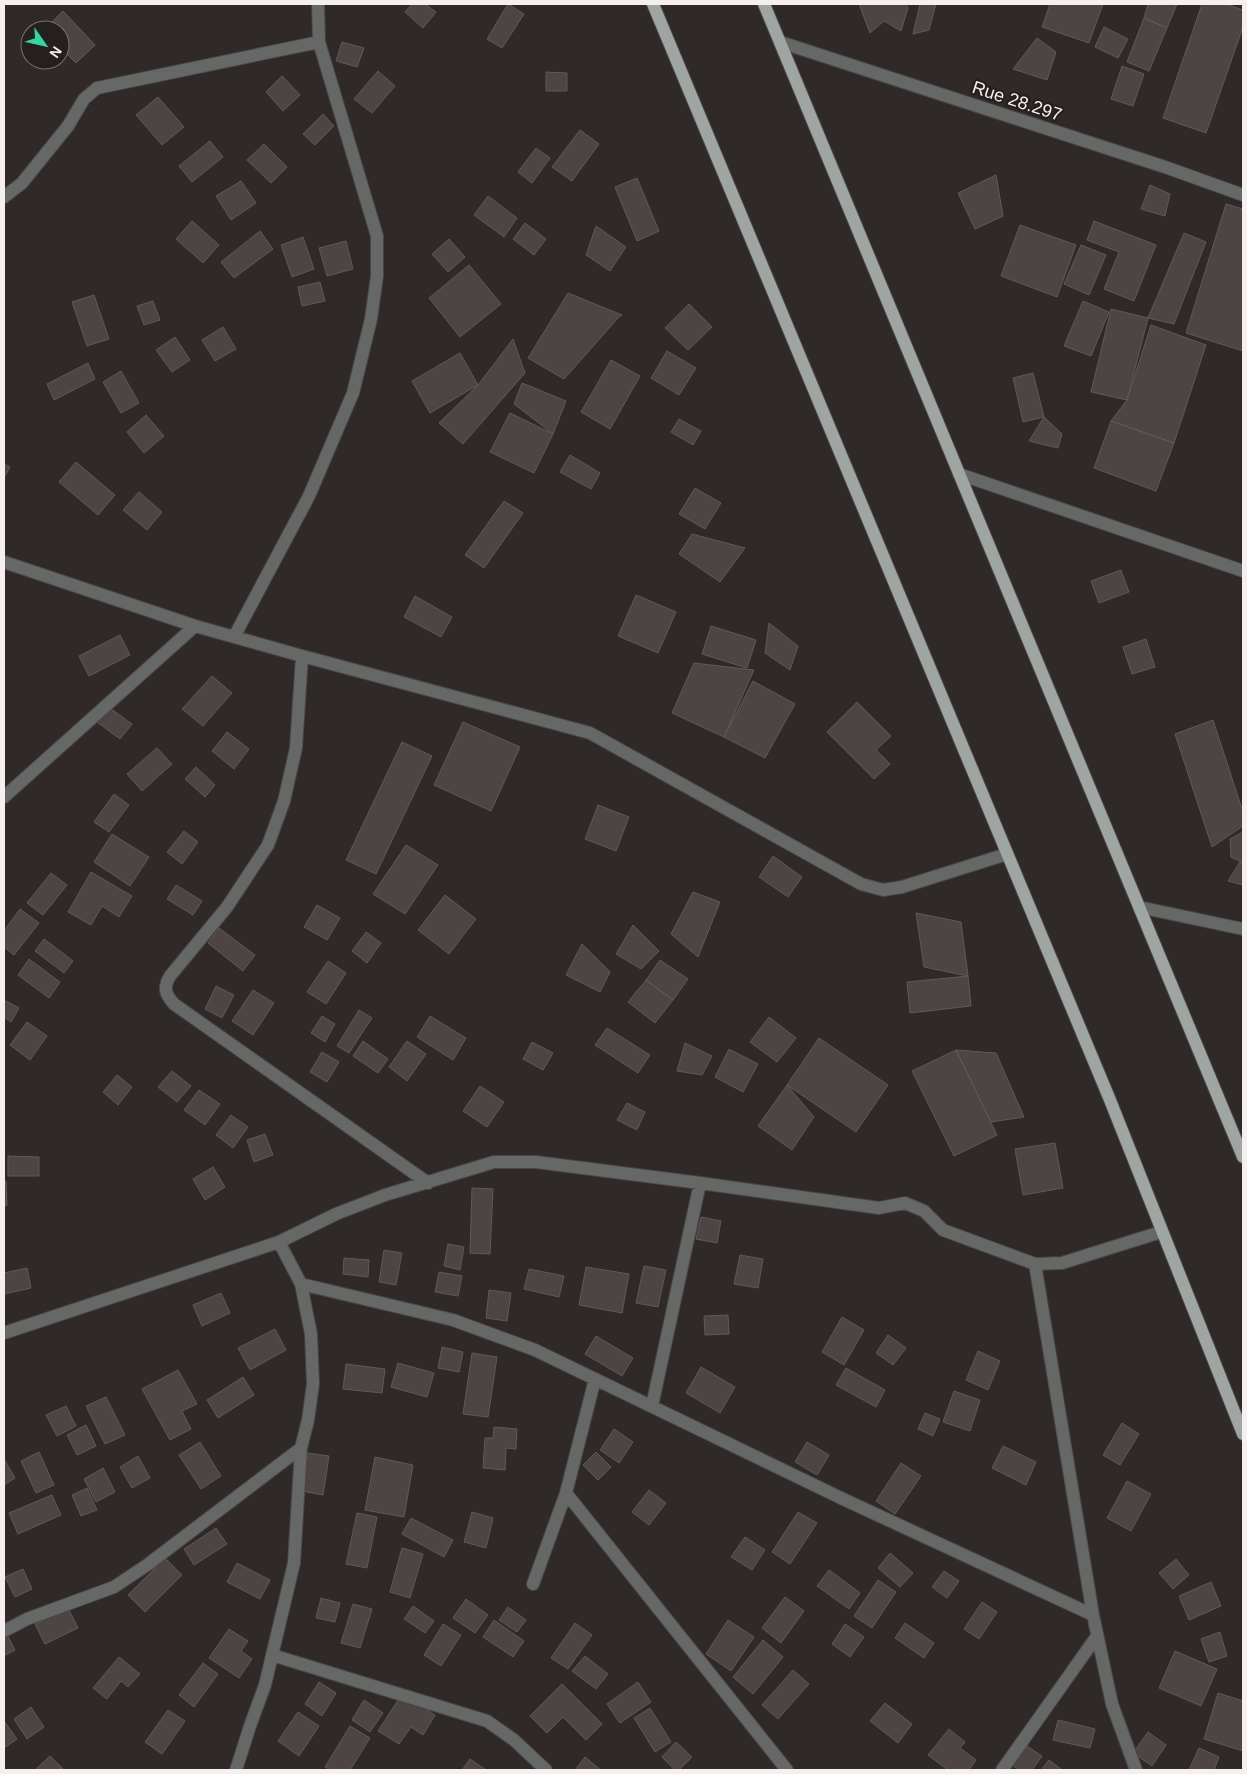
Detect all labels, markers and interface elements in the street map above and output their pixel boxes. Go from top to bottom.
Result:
north arrow [20,20,70,70]
text: N [46,44,65,61]
street label: Rue 28.297 [970,77,1064,125]

